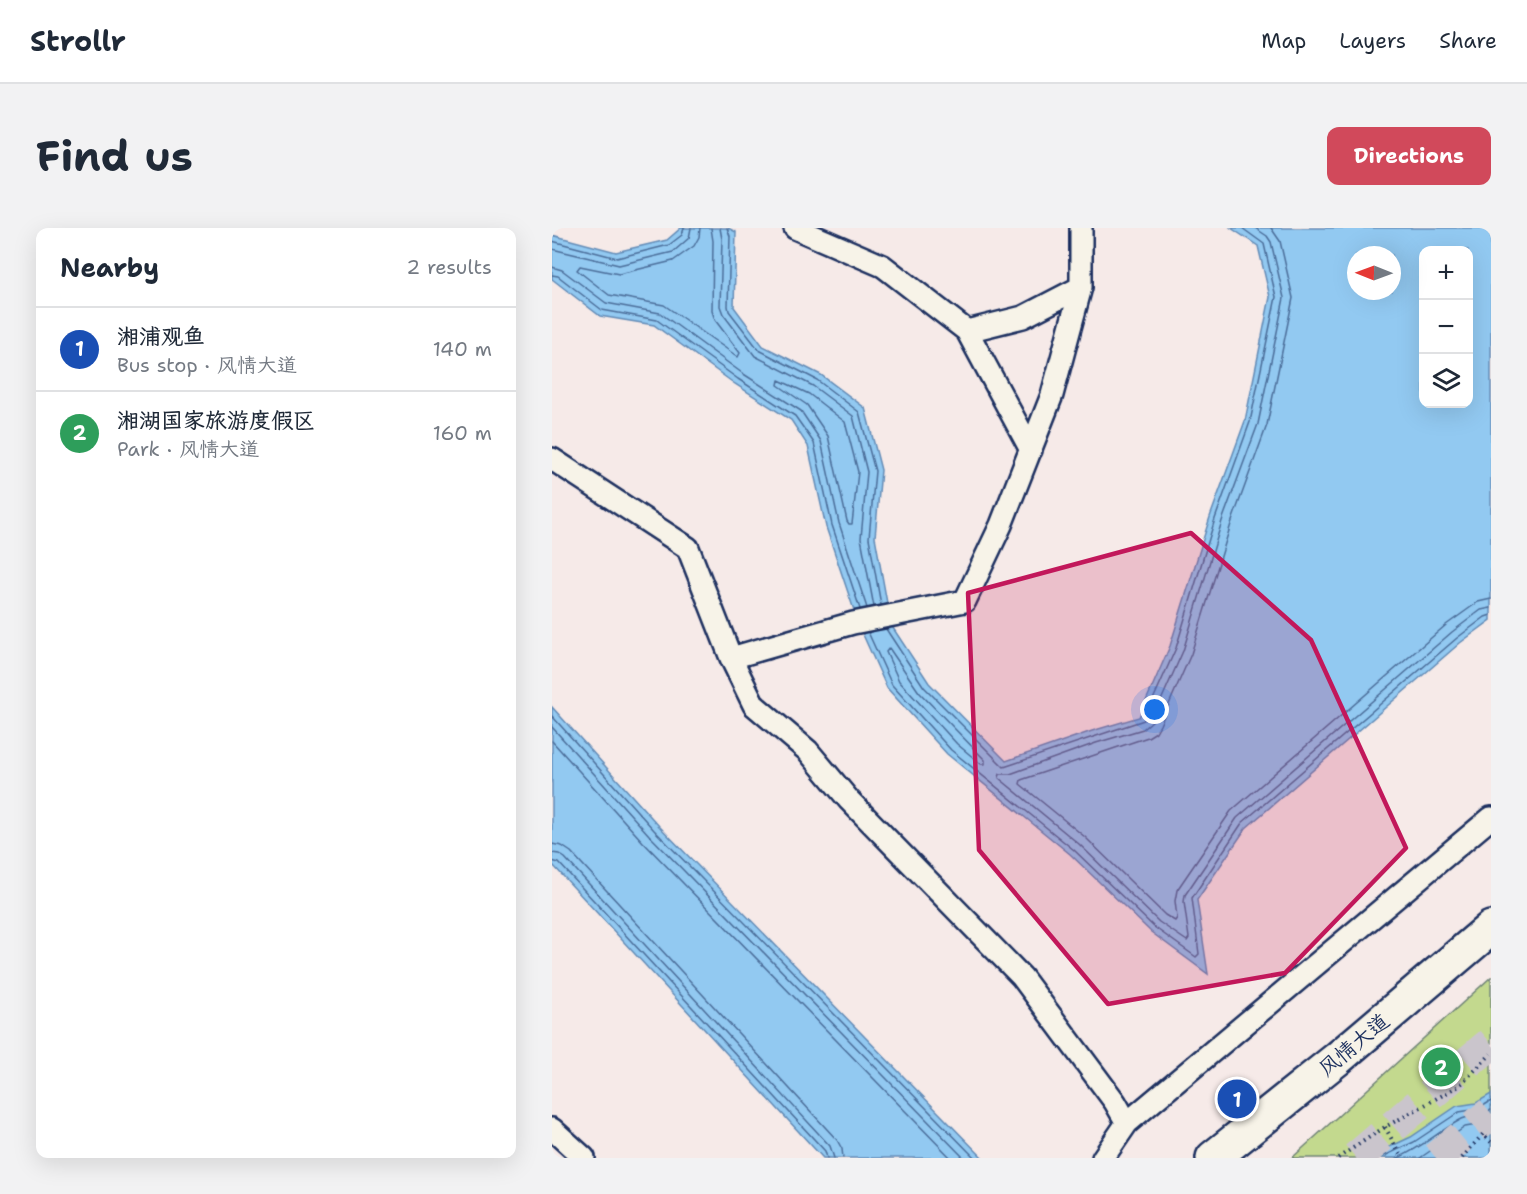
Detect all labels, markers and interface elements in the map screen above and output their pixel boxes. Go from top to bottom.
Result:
text: Strollr [30,22,126,60]
text: Map [1261,27,1306,55]
text: Layers [1339,27,1406,55]
text: Share [1439,27,1497,55]
button: Directions [1327,127,1491,185]
text: Find us [36,128,193,184]
north arrow [1347,246,1401,300]
map controls [1419,246,1473,408]
button: + [1419,246,1473,300]
text: Nearby [60,250,159,285]
text: 2 results [406,254,492,280]
button: − [1419,300,1473,354]
text: 湘浦观鱼 [117,322,205,351]
text: 1 [75,336,84,362]
text: 140 m [433,336,492,362]
text: Bus stop · 风情大道 [117,352,297,378]
button: layers [1419,354,1473,408]
text: 湘湖国家旅游度假区 [117,406,315,435]
text: 2 [73,420,87,446]
text: 160 m [433,420,492,446]
text: Park · 风情大道 [117,436,259,462]
your location [1140,695,1169,724]
street label: 风情大道 [1313,1007,1395,1083]
pin: 2 [1422,1044,1460,1090]
pin: 1 [1218,1076,1256,1122]

